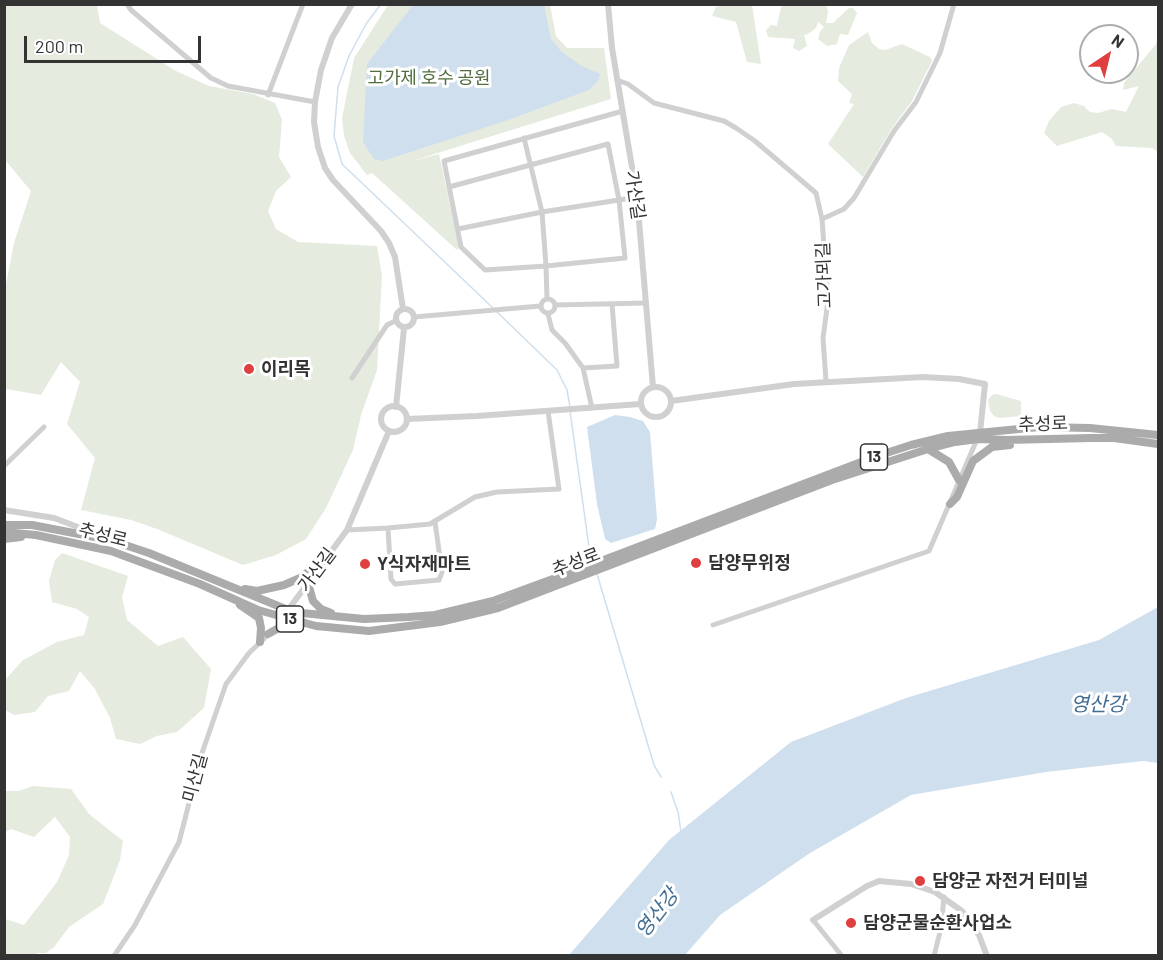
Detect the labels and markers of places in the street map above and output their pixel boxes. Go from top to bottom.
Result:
place label: 이리목 [261,358,311,380]
marker: 이리목 [242,362,256,376]
place label: 담양무위정 [708,552,791,574]
place label: Y식자재마트 [377,553,471,575]
marker: 담양무위정 [689,556,703,570]
marker: Y식자재마트 [358,557,372,571]
place label: 담양군 자전거 터미널 [932,870,1088,892]
marker: 담양군 자전거 터미널 [913,874,927,888]
place label: 담양군물순환사업소 [863,912,1012,934]
marker: 담양군물순환사업소 [844,916,858,930]

